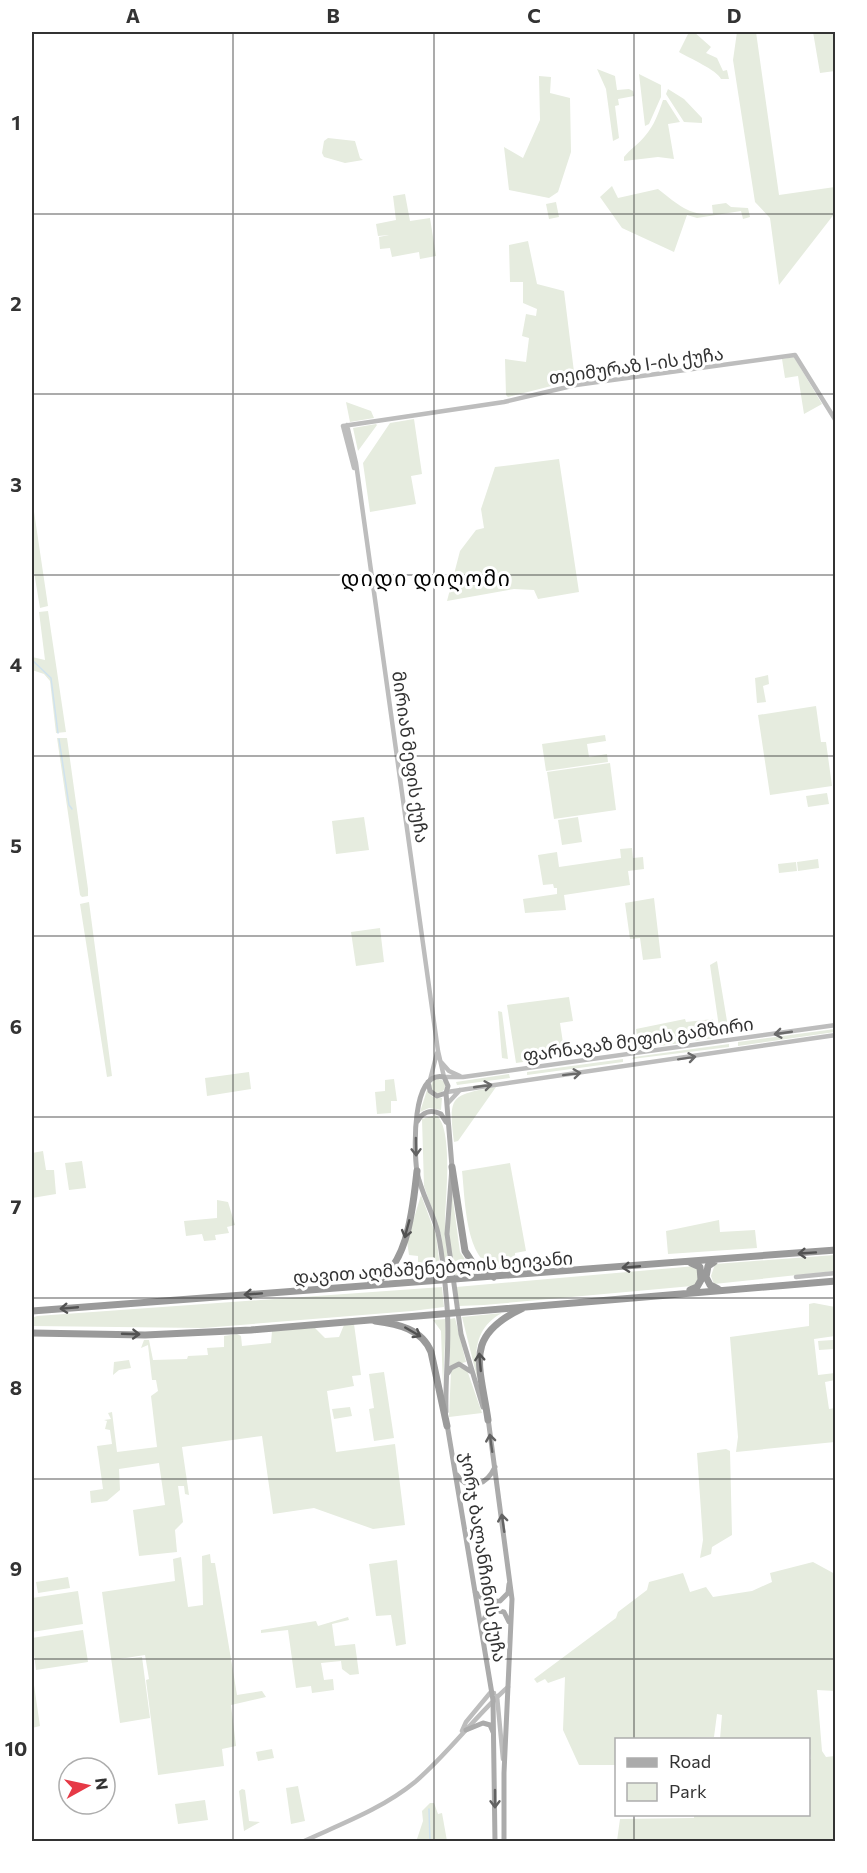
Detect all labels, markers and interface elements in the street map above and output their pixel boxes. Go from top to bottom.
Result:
text: A [126,3,140,27]
text: B [326,3,340,27]
text: C [527,3,541,27]
text: D [727,3,741,27]
text: 1 [11,110,21,134]
text: 2 [10,291,22,315]
street label: თეიმურაზ I-ის ქუჩა [547,342,725,389]
text: 3 [10,472,22,496]
district label: დიდი დიღომი [341,565,511,592]
text: 4 [10,652,22,676]
street label: მირიან მეფის ქუჩა [387,670,434,845]
text: 5 [10,833,22,857]
street label: ფარნავაზ მეფის გამზირი [521,1012,755,1067]
text: 6 [10,1014,22,1038]
one-way arrow [774,1027,794,1038]
one-way arrow [677,1052,696,1063]
one-way arrow [562,1068,581,1079]
one-way arrow [472,1080,492,1091]
one-way arrow [410,1137,422,1157]
text: 7 [11,1194,22,1218]
one-way arrow [401,1219,413,1238]
street label: დავით აღმაშენებლის ხეივანი [292,1246,574,1289]
one-way arrow [798,1247,818,1258]
one-way arrow [621,1262,641,1273]
one-way arrow [244,1289,264,1300]
one-way arrow [59,1303,79,1314]
one-way arrow [404,1327,421,1339]
one-way arrow [120,1329,140,1340]
one-way arrow [474,1353,485,1372]
text: 8 [10,1375,22,1399]
one-way arrow [486,1434,497,1454]
street label: ჯორჯ ბალანჩინის ქუჩა [456,1450,511,1664]
one-way arrow [497,1514,508,1534]
text: 9 [10,1556,22,1580]
text: 10 [5,1736,27,1760]
legend [615,1738,810,1816]
text: Road [669,1750,711,1772]
north arrow [57,1756,117,1816]
text: N [92,1777,113,1791]
text: Park [669,1780,707,1802]
one-way arrow [489,1789,501,1809]

